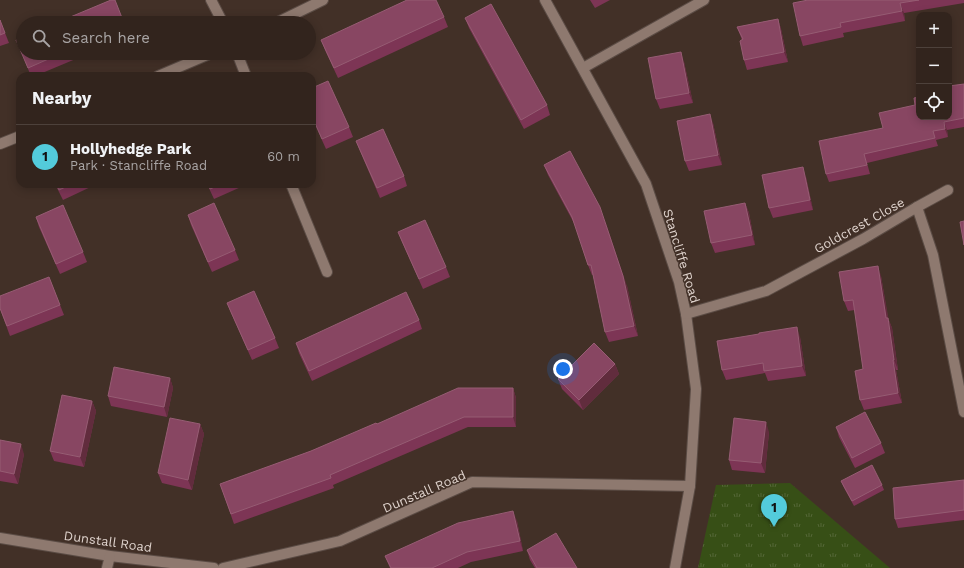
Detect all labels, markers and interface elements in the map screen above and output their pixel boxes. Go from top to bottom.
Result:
map controls [916,12,952,120]
button: + [916,12,952,48]
search box [16,16,316,60]
icon: search [30,27,52,49]
text: Search here [62,29,150,47]
button: − [916,48,952,84]
button: locate [916,84,952,120]
text: Nearby [32,88,91,108]
text: Hollyhedge Park [70,140,191,158]
text: 1 [42,149,48,164]
text: 60 m [267,149,300,164]
text: Park · Stancliffe Road [70,158,207,173]
street label: Goldcrest Close [811,194,907,256]
street label: Stancliffe Road [660,207,703,305]
your location [553,359,573,379]
street label: Dunstall Road [380,467,468,516]
pin: 1 [761,494,787,527]
street label: Dunstall Road [63,528,153,555]

